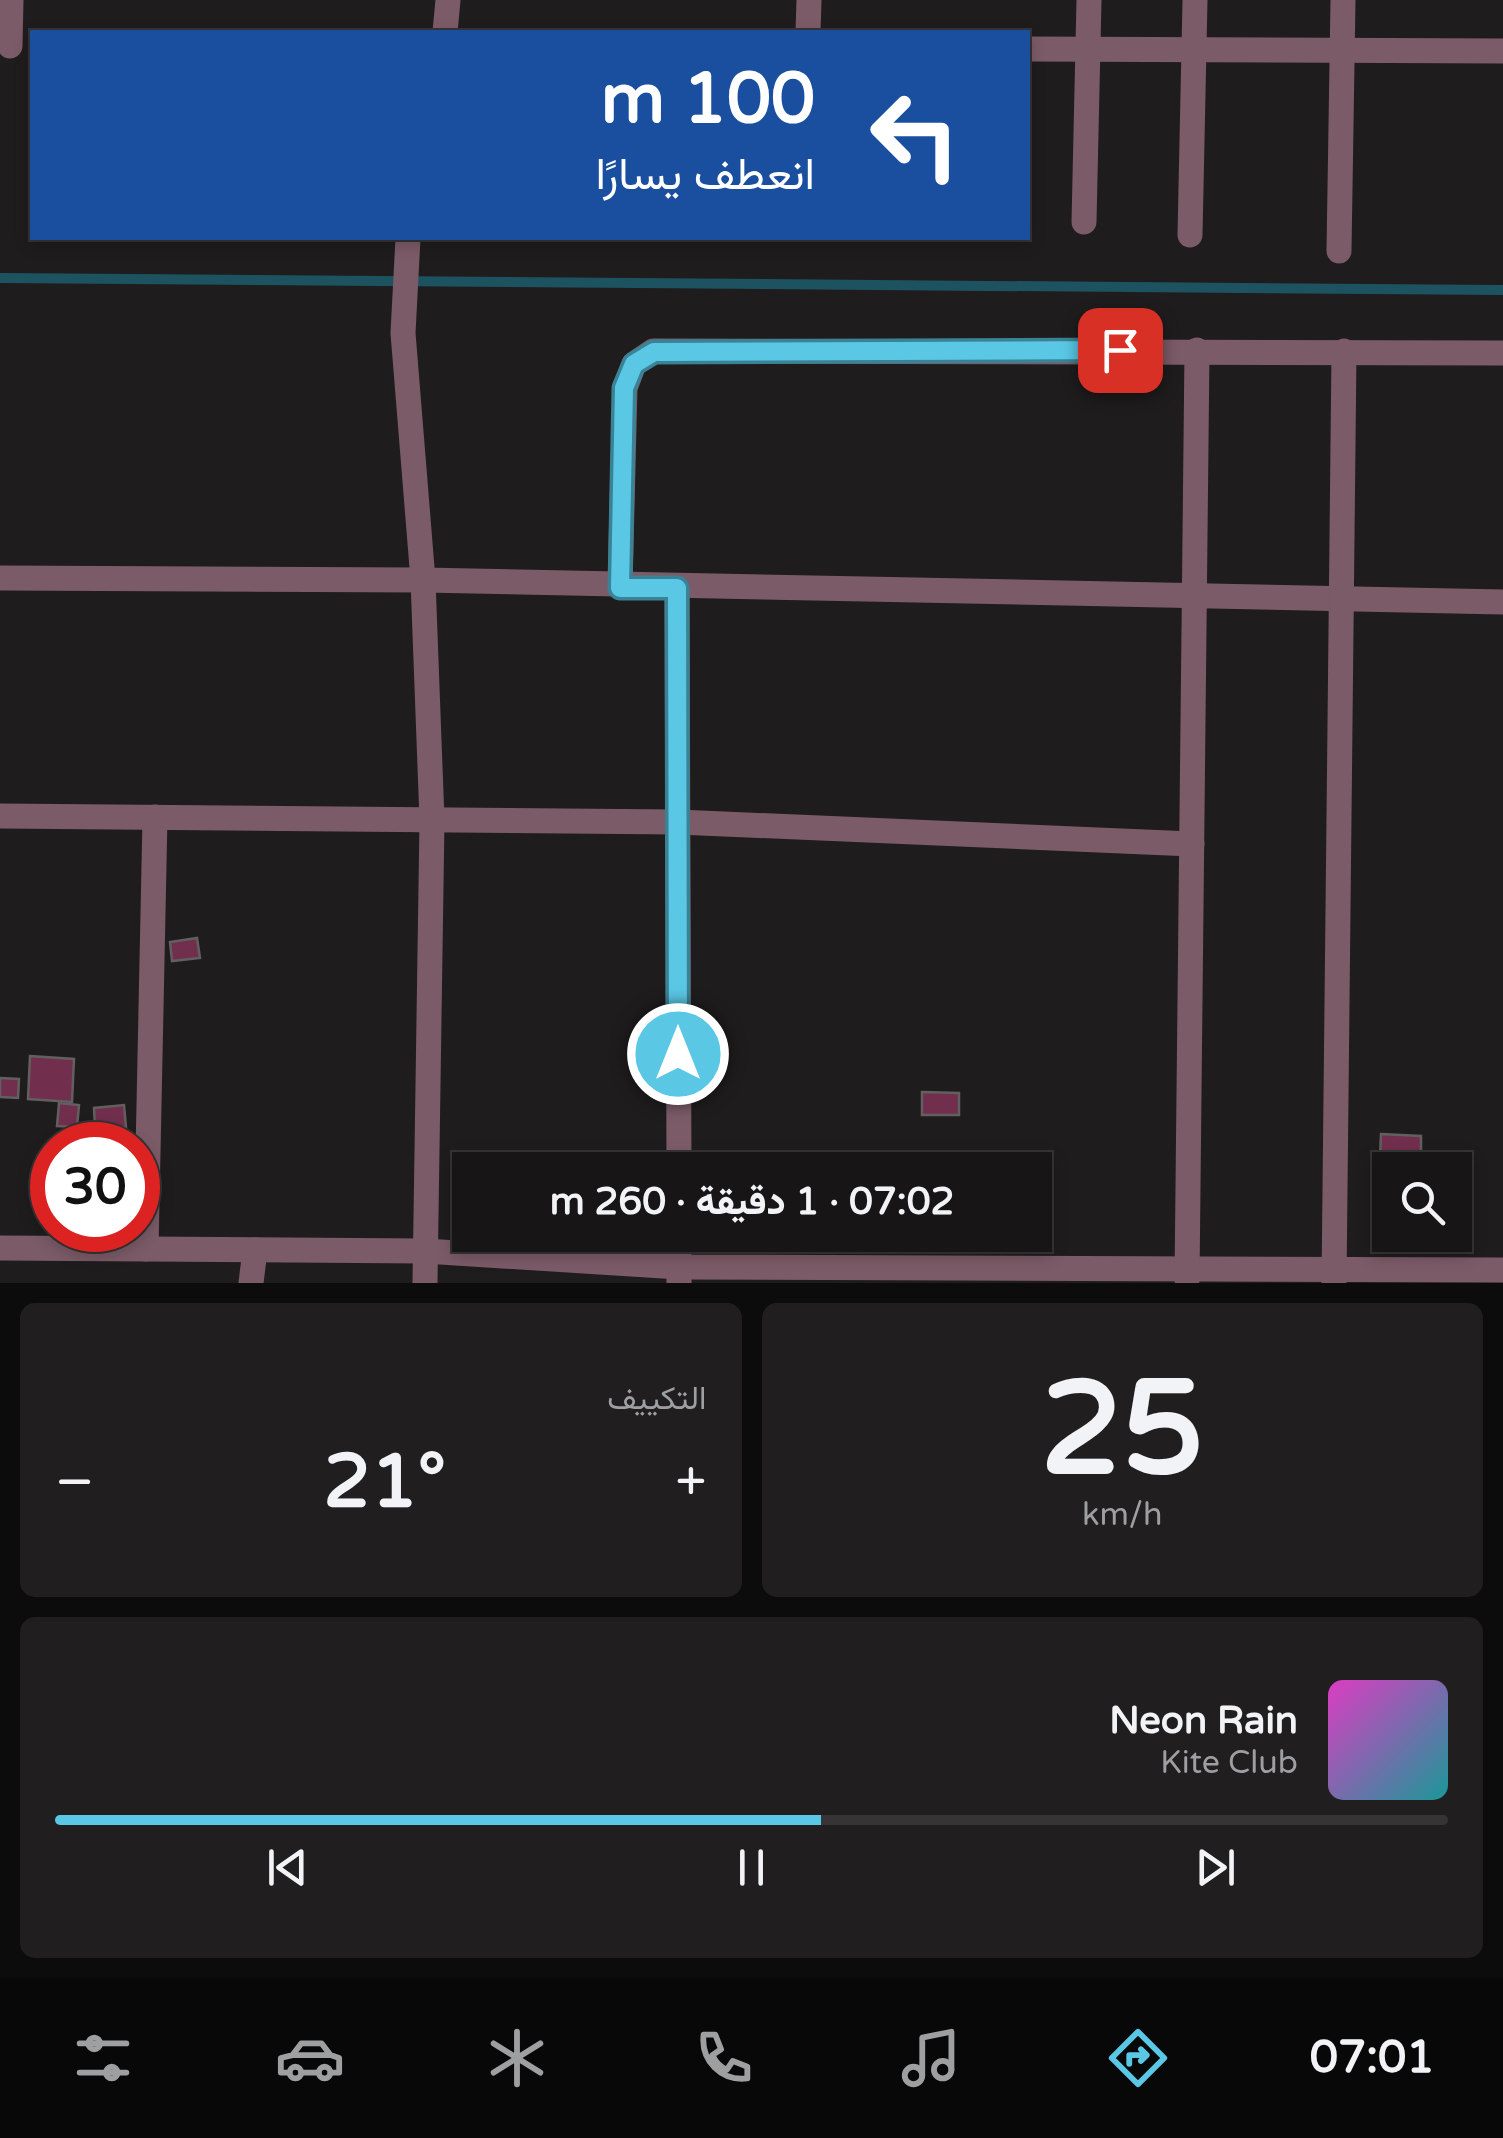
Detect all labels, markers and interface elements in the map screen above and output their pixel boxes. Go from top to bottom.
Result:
text: 100 m [601,58,815,142]
icon: left [850,70,980,200]
text: انعطف يسارًا [596,148,815,202]
pin [1078,308,1163,393]
icon: arrive [1093,323,1148,378]
position arrow [626,1002,730,1106]
speed limit sign: 30 [30,1122,160,1252]
map controls [1372,1152,1472,1252]
button: search [1372,1152,1472,1252]
text: 07:02 · 1 دقيقة · 260 m [550,1179,954,1225]
text: 25 [1041,1353,1204,1509]
text: التكييف [607,1380,707,1418]
text: 21° [324,1437,446,1527]
text: − [55,1450,94,1516]
text: + [676,1450,707,1516]
text: km/h [1082,1496,1163,1534]
text: Neon Rain [1109,1698,1298,1744]
text: Kite Club [1160,1744,1298,1782]
icon: previous [260,1840,315,1895]
icon: pause [724,1840,779,1895]
icon: next [1188,1840,1243,1895]
icon: filters [68,2023,138,2093]
icon: car [275,2023,345,2093]
icon: climate [482,2023,552,2093]
icon: phone [689,2023,759,2093]
icon: music [896,2023,966,2093]
icon: directions [1103,2023,1173,2093]
text: 07:01 [1310,2031,1435,2085]

